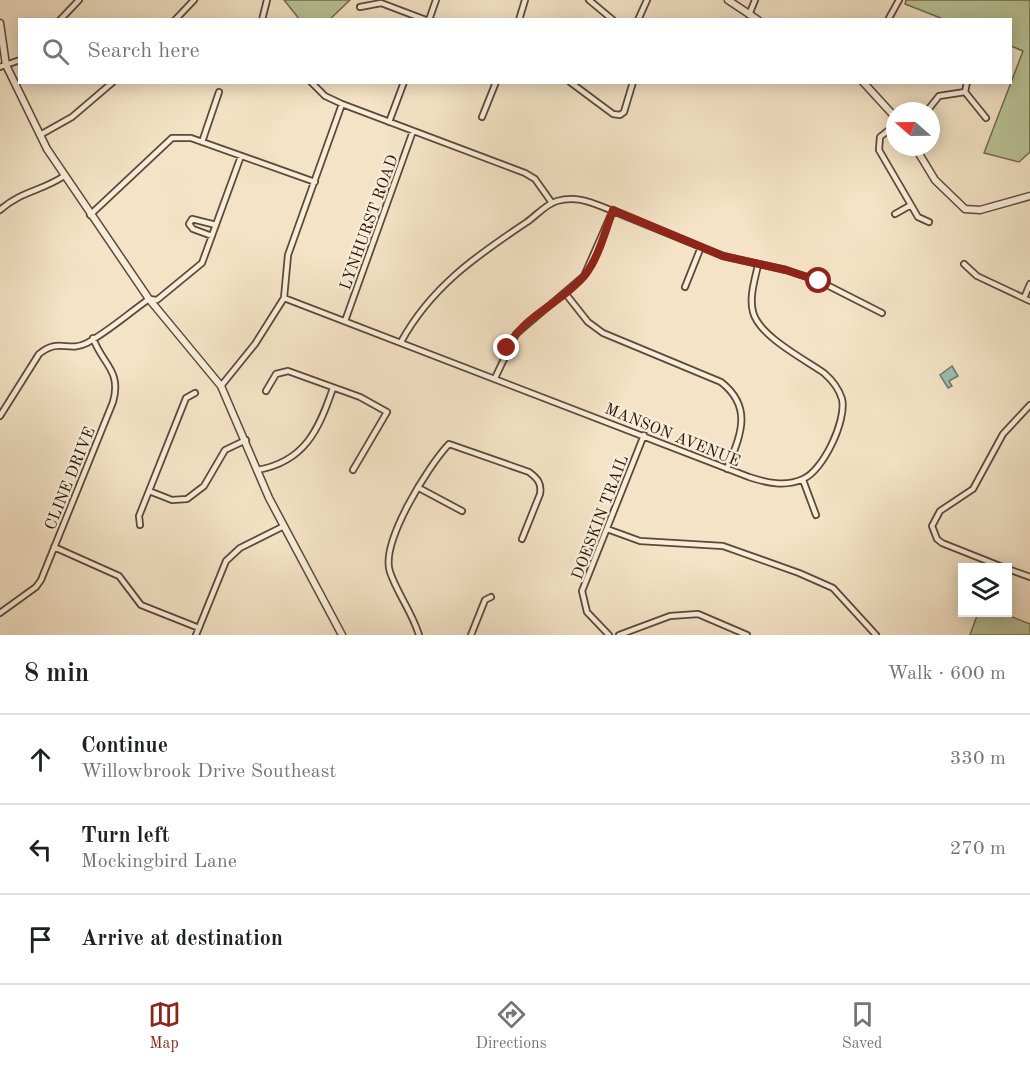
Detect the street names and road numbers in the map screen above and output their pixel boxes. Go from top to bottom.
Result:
street label: LYNHURST ROAD [338,153,402,292]
street label: MANSON AVENUE [602,401,742,470]
street label: CLINE DRIVE [43,425,99,532]
street label: DOESKIN TRAIL [570,453,632,582]

